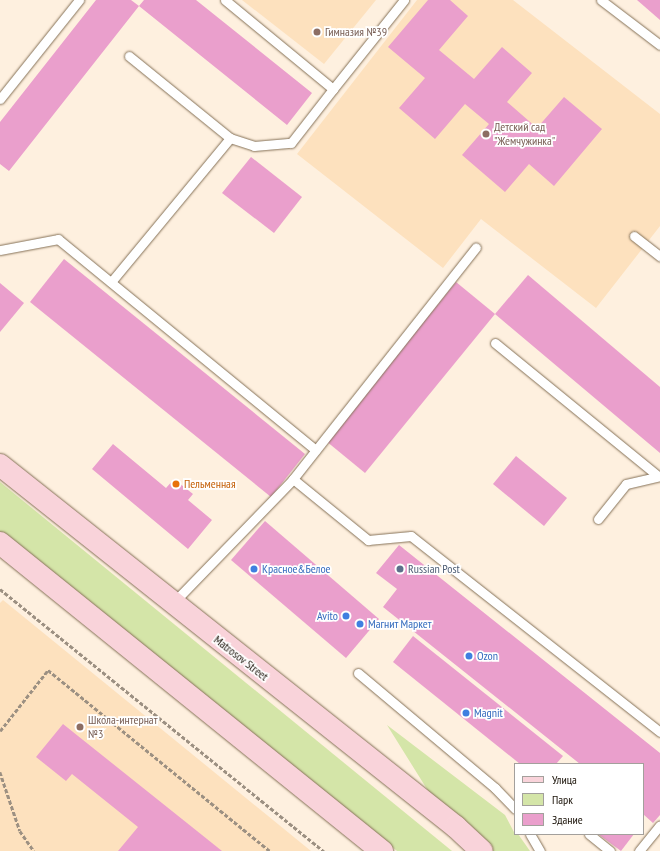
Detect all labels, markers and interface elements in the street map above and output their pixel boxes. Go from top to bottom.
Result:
place label: Гимназия №39 [325,25,387,39]
marker: Гимназия №39 [312,27,322,37]
place label: Детский сад "Жемчужинка" [494,120,555,148]
marker: Детский сад "Жемчужинка" [481,129,491,139]
place label: Пельменная [184,477,236,491]
marker: Пельменная [171,479,181,489]
place label: Красное&Белое [262,562,331,576]
place label: Russian Post [408,562,460,576]
marker: Красное&Белое [249,564,259,574]
marker: Russian Post [395,564,405,574]
place label: Avito [317,609,338,623]
marker: Avito [341,611,351,621]
place label: Магнит Маркет [368,617,432,631]
marker: Магнит Маркет [355,619,365,629]
street label: Matrosov Street [211,632,271,684]
place label: Ozon [477,649,498,663]
marker: Ozon [464,651,474,661]
place label: Magnit [474,706,503,720]
marker: Magnit [461,708,471,718]
place label: Школа-интернат №3 [88,713,157,741]
marker: Школа-интернат №3 [75,722,85,732]
legend [514,763,644,835]
text: Улица [552,772,577,787]
text: Парк [552,792,573,807]
text: Здание [552,812,583,827]

